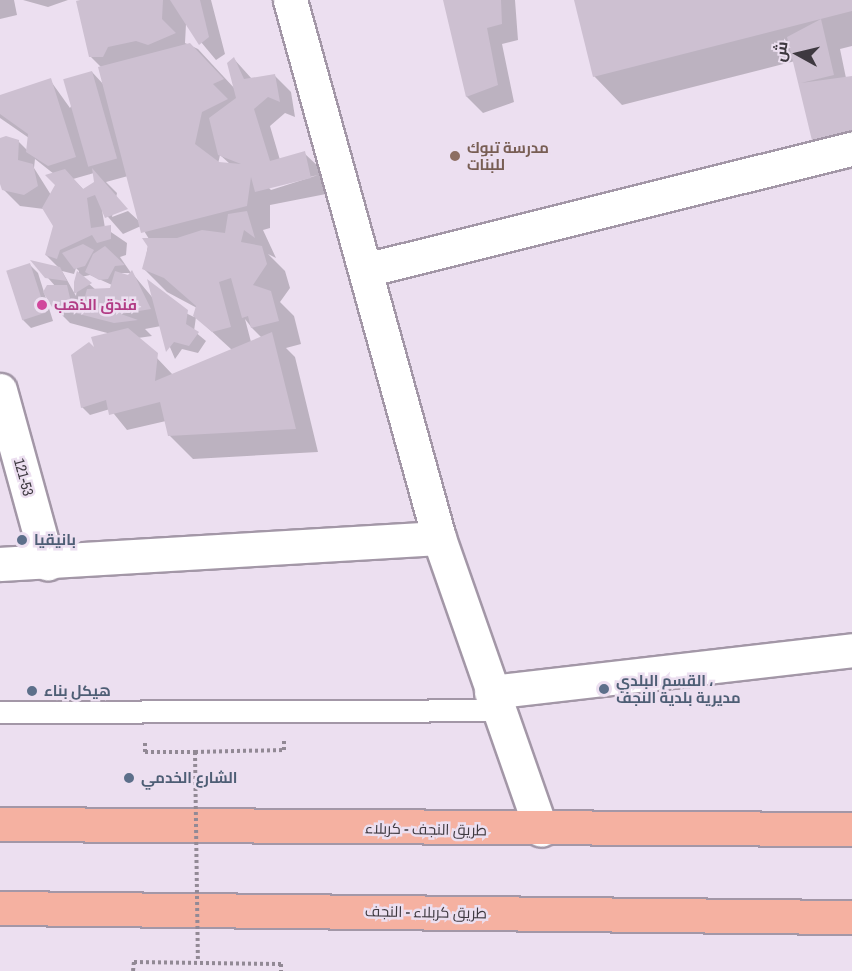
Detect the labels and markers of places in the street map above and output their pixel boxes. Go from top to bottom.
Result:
place label: مدرسة تبوك للبنات [467,138,549,173]
marker: مدرسة تبوك للبنات [448,149,462,163]
place label: فندق الذهب [54,296,137,314]
marker: فندق الذهب [35,298,49,312]
place label: بانيقيا [34,531,76,549]
marker: بانيقيا [15,533,29,547]
place label: القسم البلدي ، مديرية بلدية النجف [616,671,741,706]
place label: هيكل بناء [44,682,111,700]
marker: القسم البلدي ، مديرية بلدية النجف [597,682,611,696]
marker: هيكل بناء [25,684,39,698]
place label: الشارع الخدمي [141,769,238,787]
marker: الشارع الخدمي [122,771,136,785]

